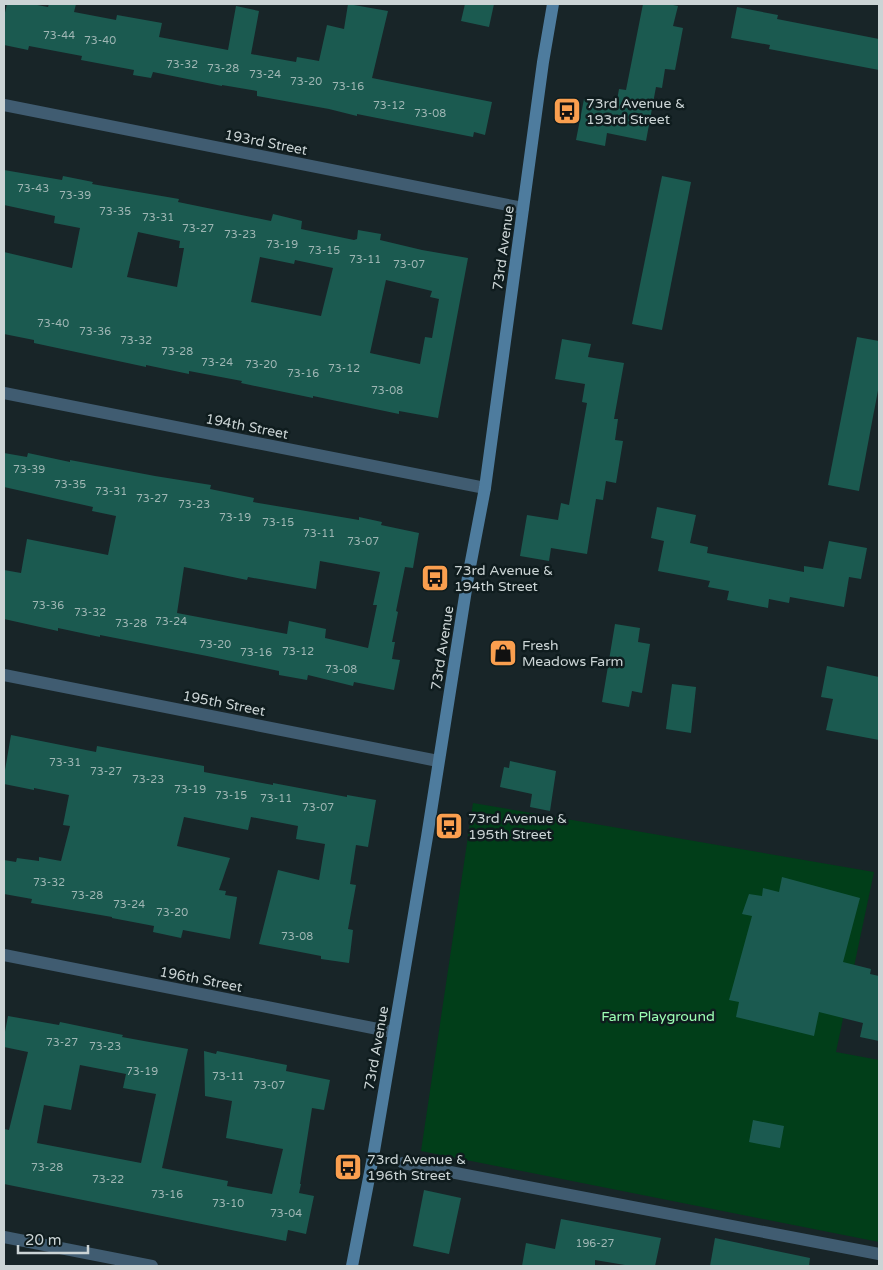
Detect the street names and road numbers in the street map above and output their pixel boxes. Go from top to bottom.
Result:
street label: 193rd Street [223,126,309,159]
street label: 73rd Avenue [489,205,518,292]
street label: 194th Street [204,410,290,443]
street label: 73rd Avenue [427,605,458,692]
street label: 195th Street [181,687,267,720]
street label: 196th Street [158,963,244,996]
street label: 73rd Avenue [361,1005,392,1092]

